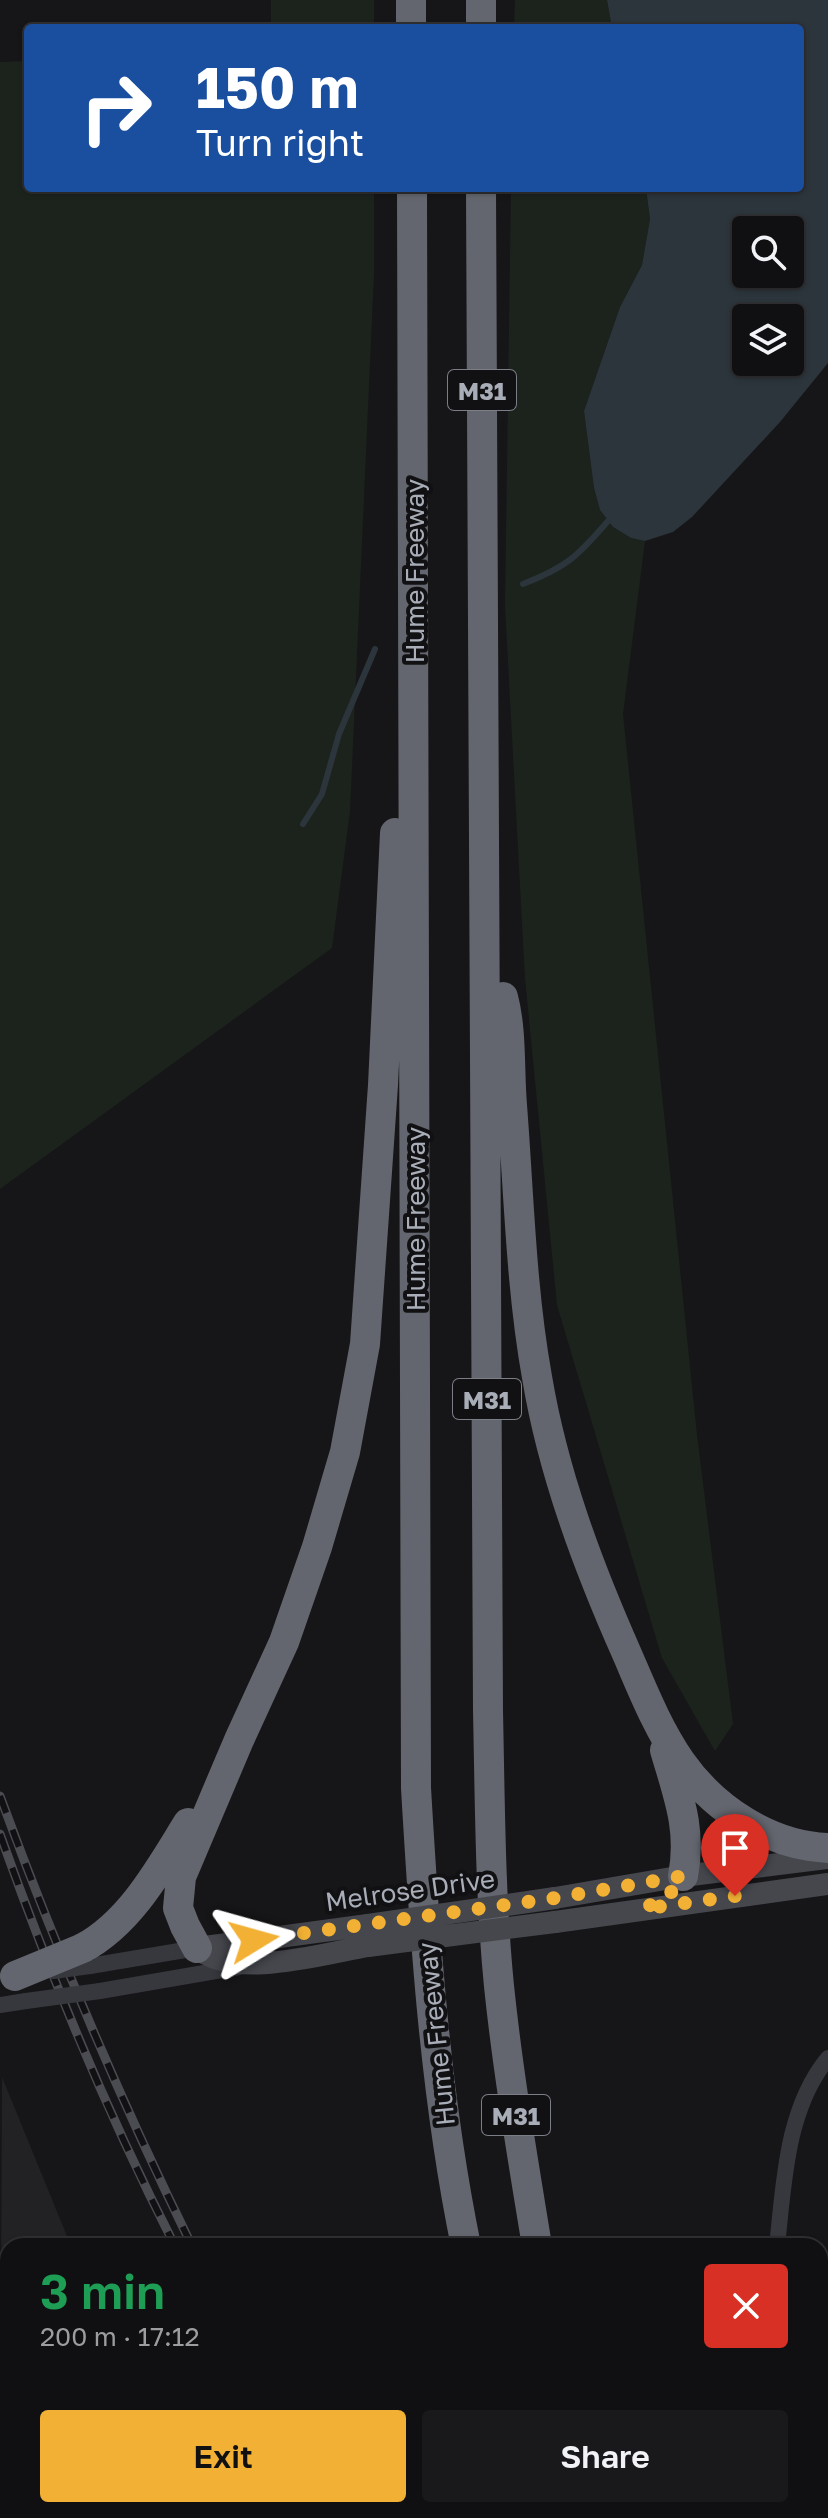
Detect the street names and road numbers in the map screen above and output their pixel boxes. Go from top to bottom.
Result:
road number: M31 [448,370,516,410]
street label: Hume Freeway [399,478,430,663]
street label: Hume Freeway [400,1126,431,1311]
road number: M31 [453,1379,521,1419]
street label: Melrose Drive [323,1863,497,1917]
street label: Hume Freeway [411,1940,461,2127]
road number: M31 [482,2095,550,2135]

